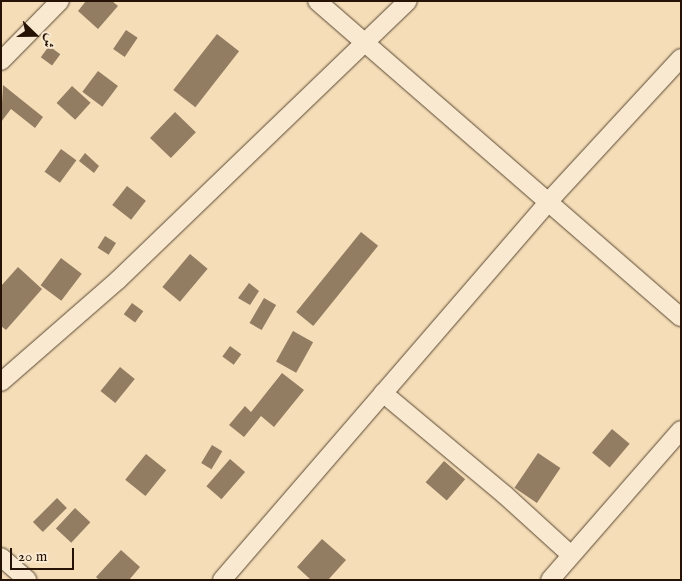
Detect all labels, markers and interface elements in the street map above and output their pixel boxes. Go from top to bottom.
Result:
north arrow [10,10,60,60]
text: ش [38,31,60,50]
scale bar [12,538,76,570]
text: 20 m [18,547,47,566]

